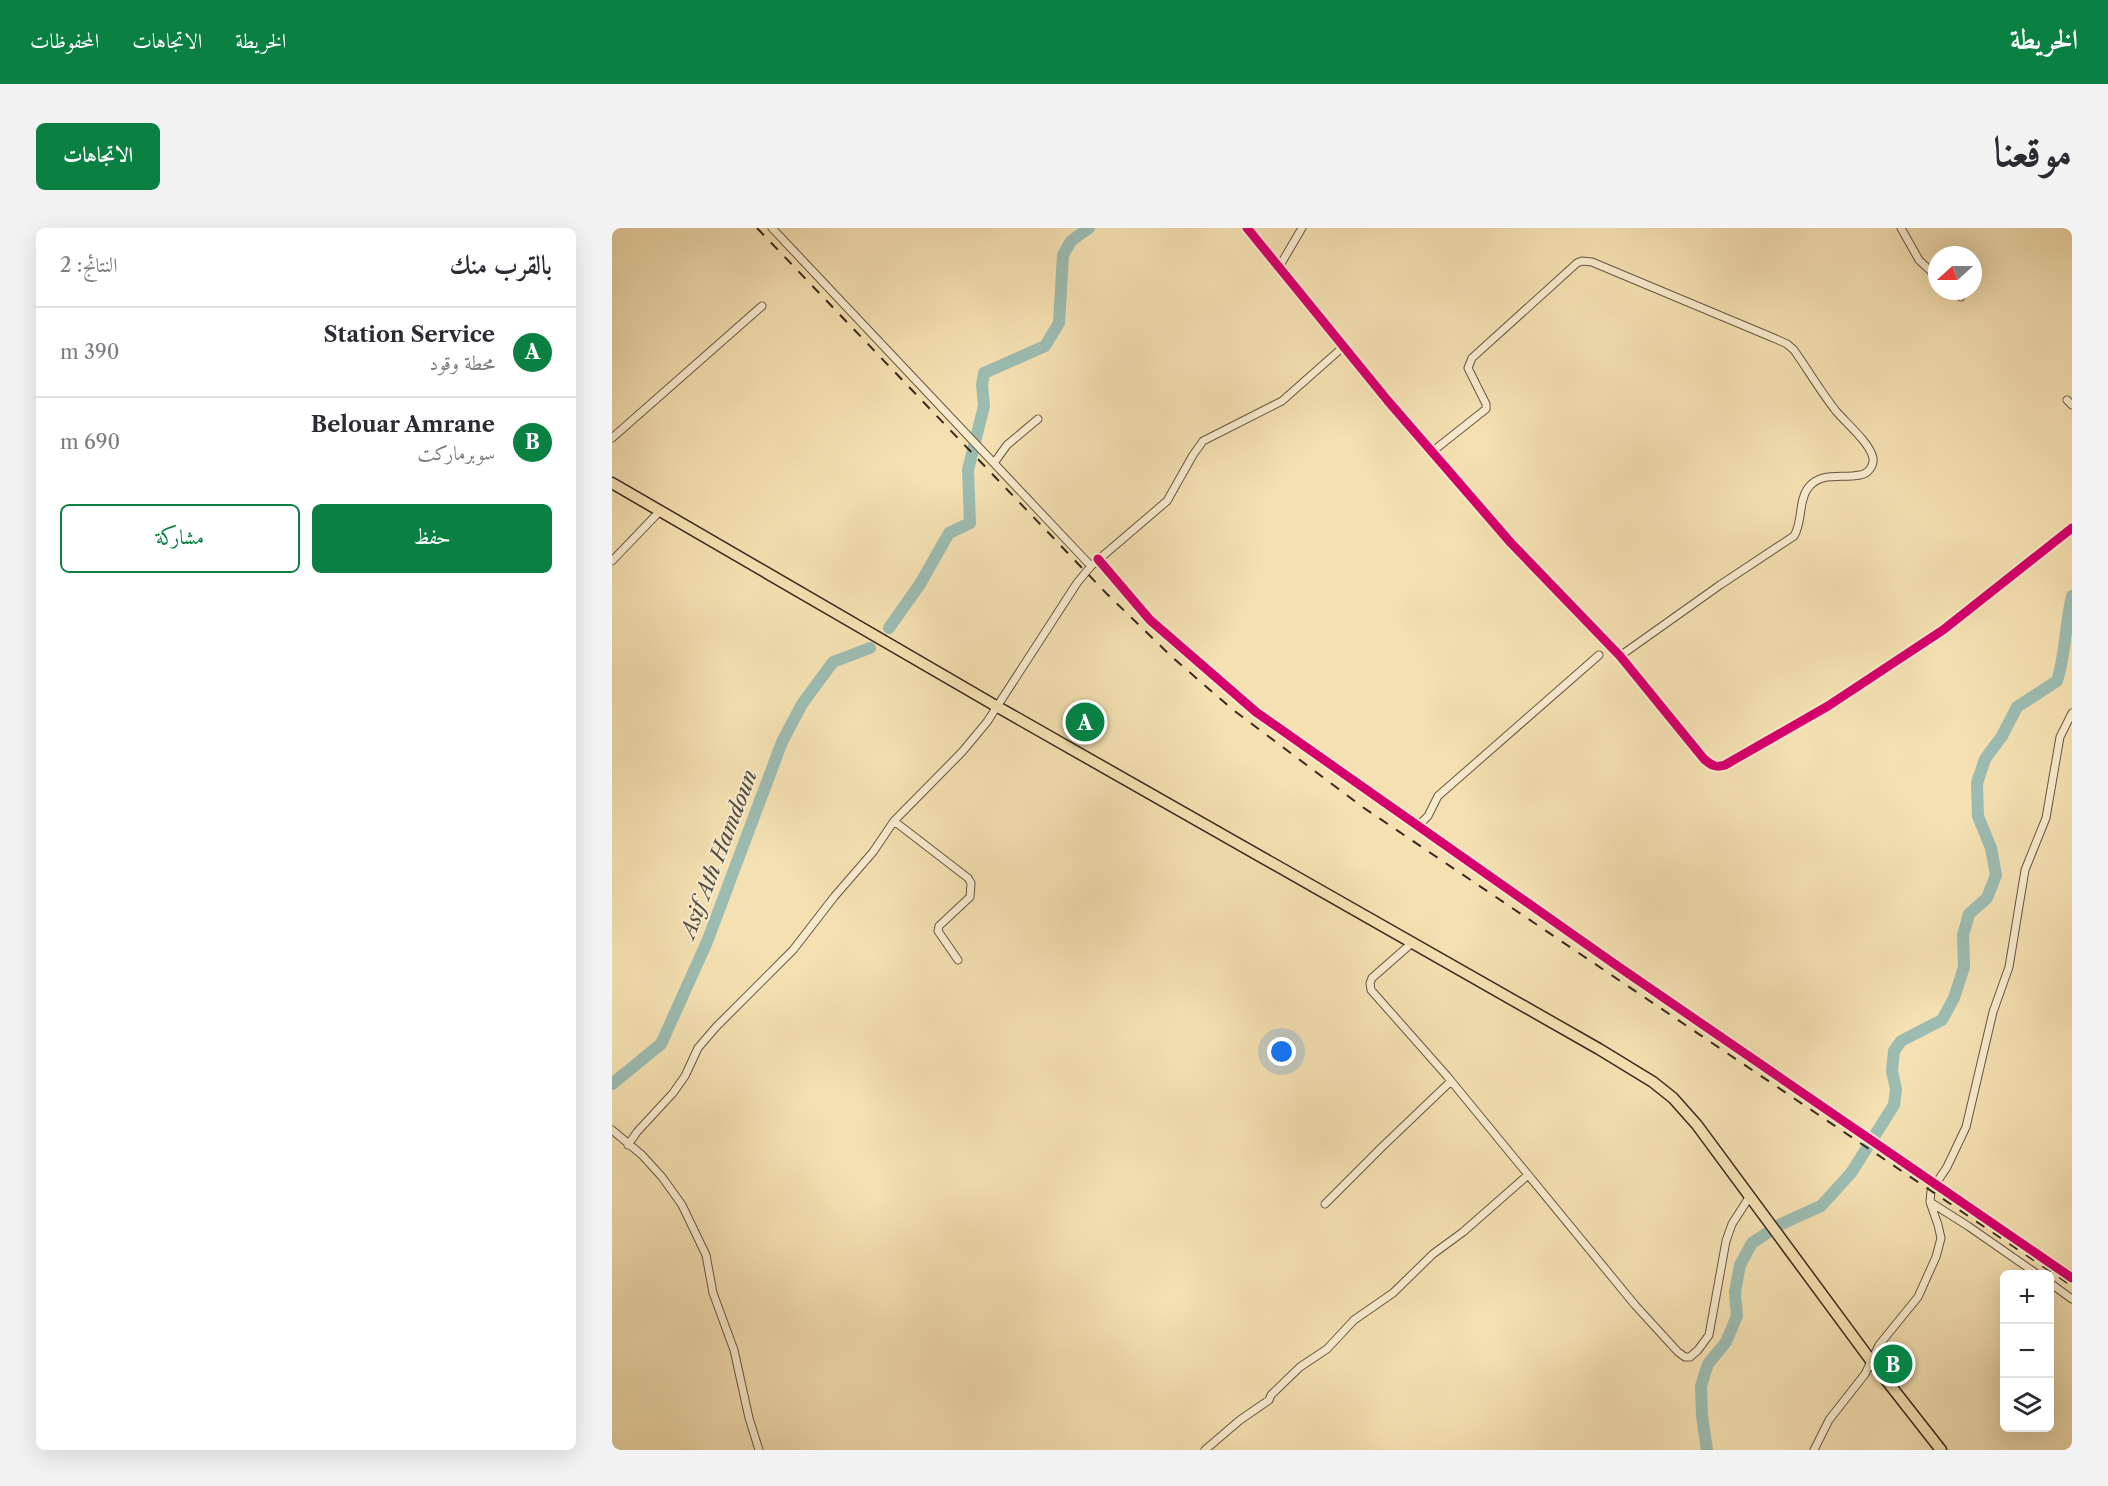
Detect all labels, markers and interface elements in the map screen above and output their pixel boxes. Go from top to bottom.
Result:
text: الخريطة [2010,22,2078,56]
text: المحفوظات [30,28,99,53]
text: الاتجاهات [132,28,202,53]
text: الخريطة [235,28,286,53]
button: الاتجاهات [36,123,160,190]
text: موقعنا [1994,125,2072,177]
north arrow [1928,246,1982,300]
text: بالقرب منك [449,249,552,281]
text: النتائج: 2 [60,253,118,277]
text: Station Service [324,321,495,348]
text: 390 m [60,340,119,364]
text: A [525,340,540,364]
text: محطة وقود [429,351,495,375]
text: Belouar Amrane [311,411,495,438]
text: 690 m [60,430,120,454]
text: B [525,430,540,454]
text: سوبرماركت [417,441,495,465]
button: مشاركة [60,504,300,573]
button: حفظ [312,504,552,573]
pin: A [1066,700,1104,744]
water label: Asif Ath Hamdoun [674,766,762,944]
your location [1267,1037,1296,1066]
map controls [2000,1270,2054,1432]
button: + [2000,1270,2054,1324]
button: − [2000,1324,2054,1378]
pin: B [1874,1342,1912,1386]
button: layers [2000,1378,2054,1432]

